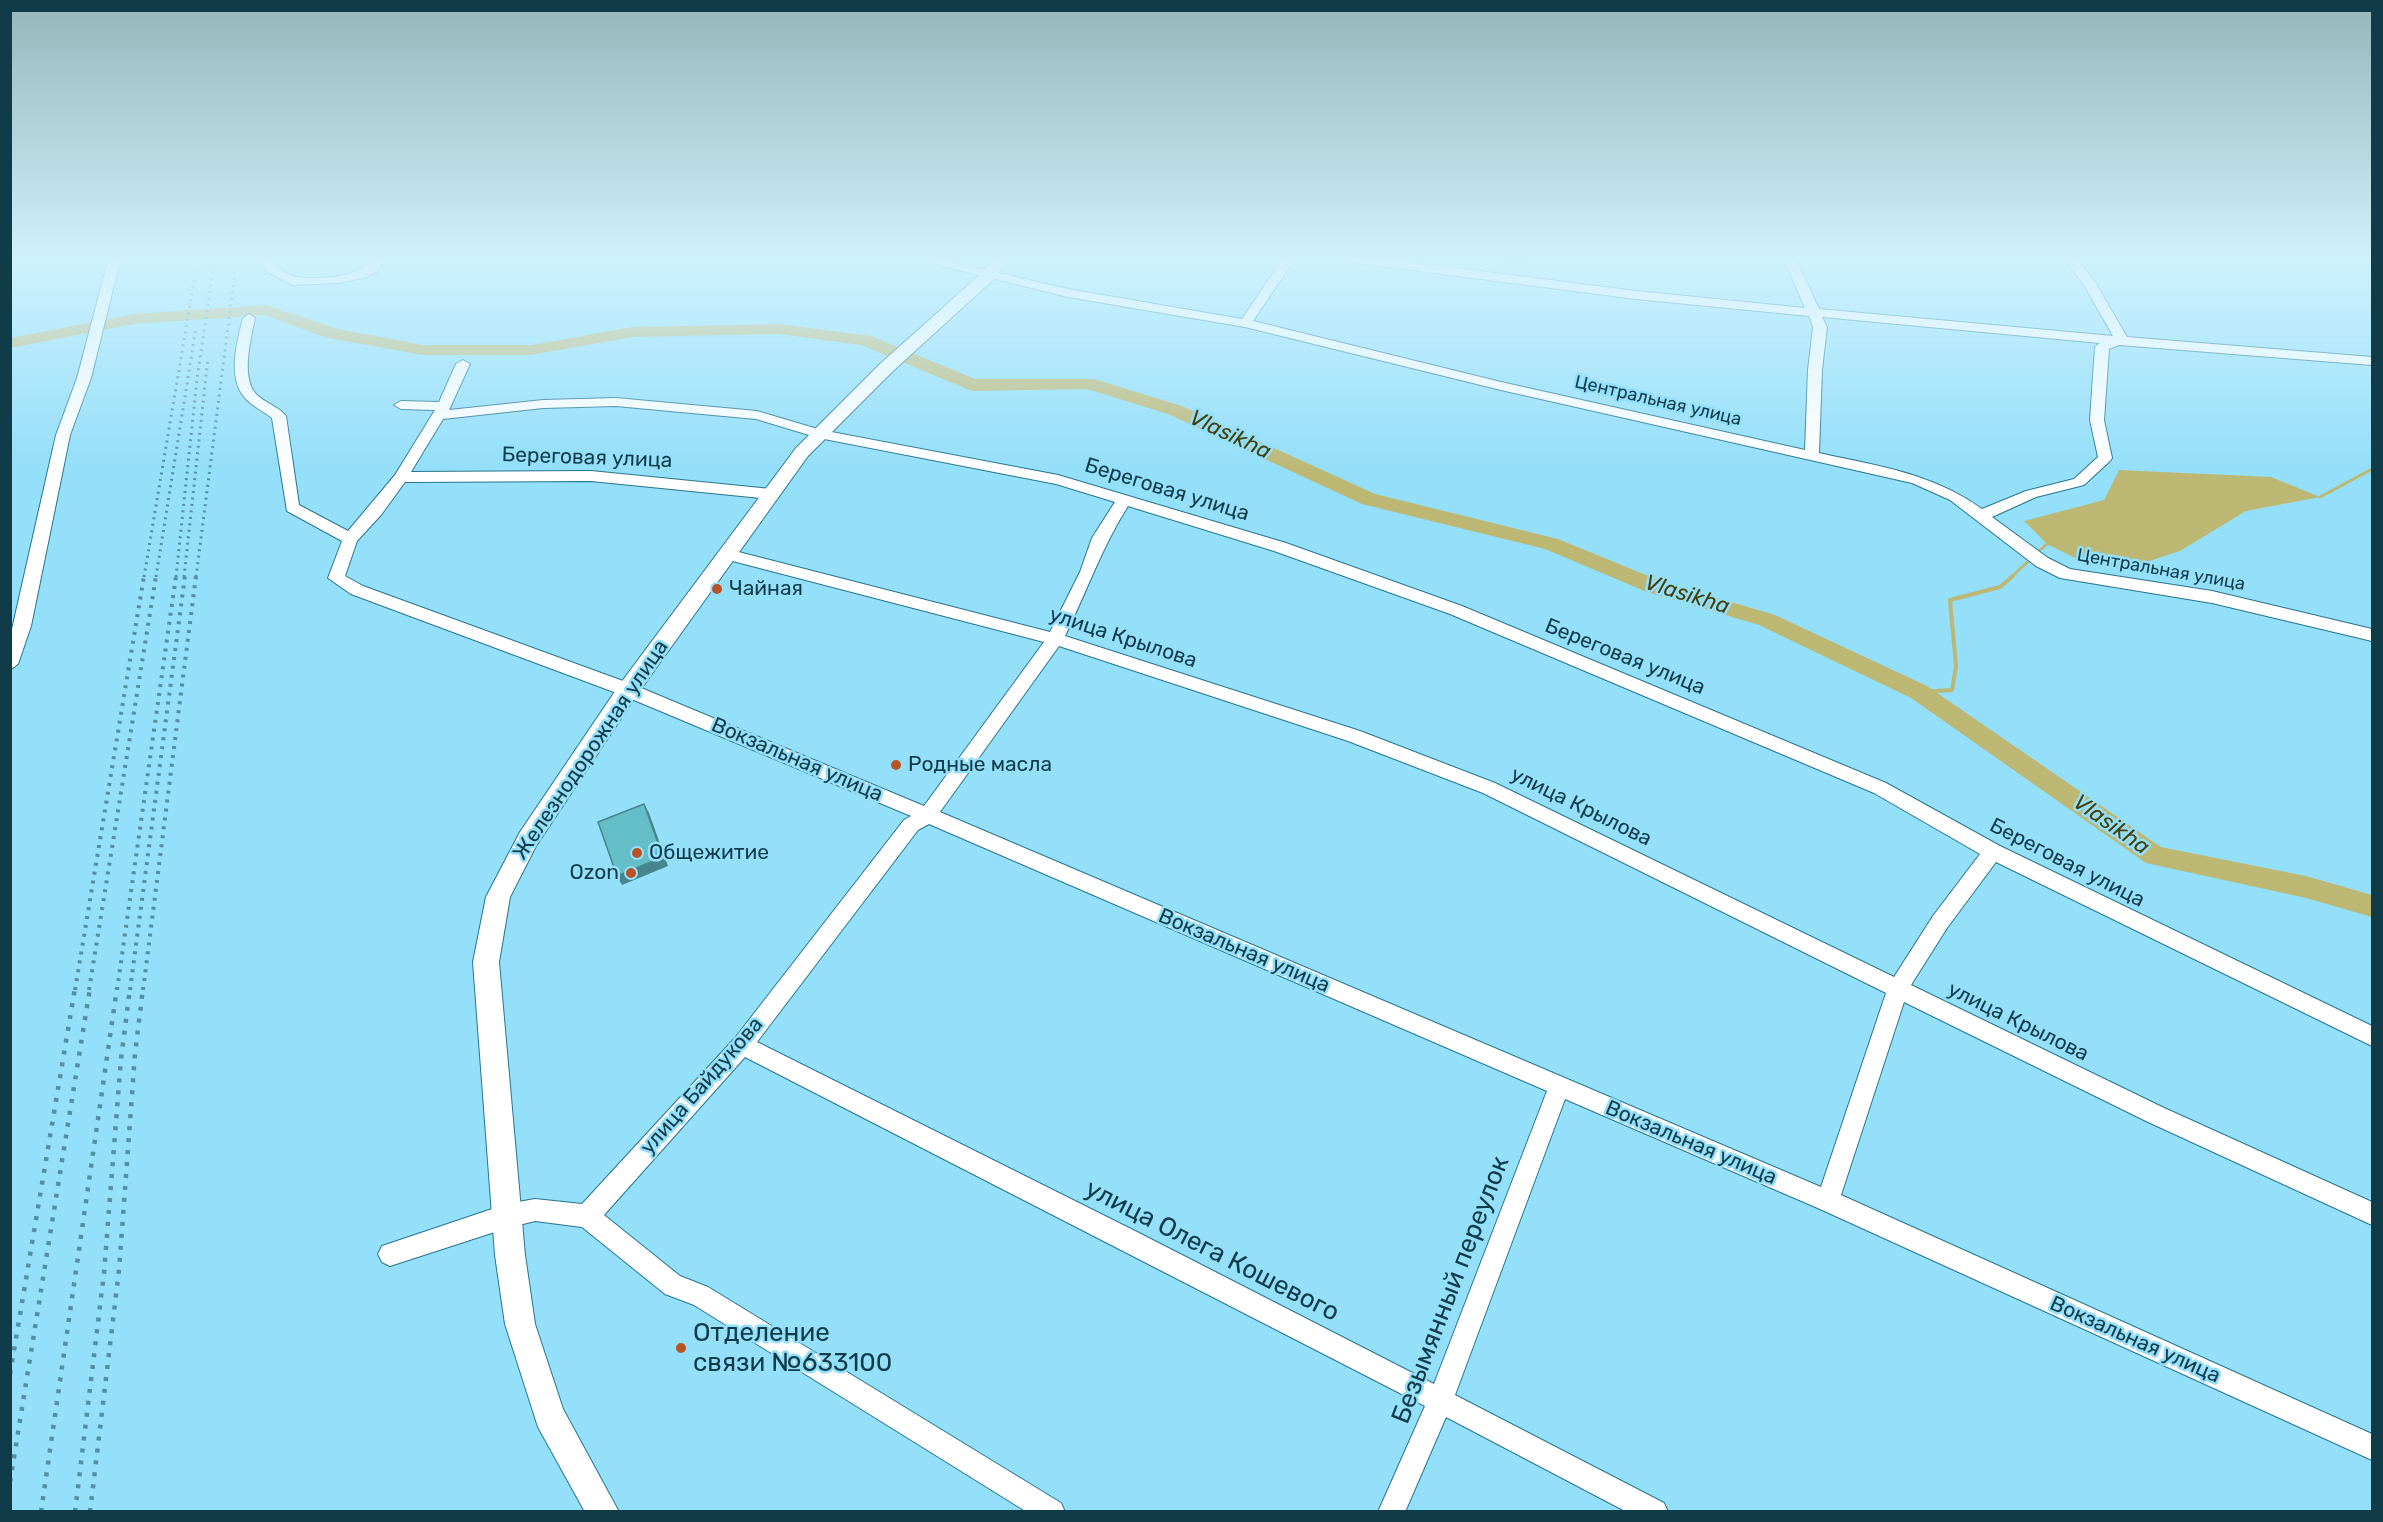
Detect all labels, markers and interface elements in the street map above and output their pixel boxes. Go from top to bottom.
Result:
street label: Центральная улица [1573,371,1743,431]
water label: Vlasikha [1185,405,1275,465]
street label: Береговая улица [501,442,673,474]
street label: Береговая улица [1082,453,1252,527]
street label: Центральная улица [2075,545,2247,595]
water label: Vlasikha [1642,570,1732,620]
place label: Чайная [729,576,803,602]
marker: Чайная [710,582,724,596]
street label: улица Крылова [1046,602,1200,674]
street label: Береговая улица [1541,613,1709,701]
street label: Железнодорожная улица [508,635,674,865]
street label: Вокзальная улица [708,713,886,807]
place label: Родные масла [908,752,1052,778]
marker: Родные масла [889,758,903,772]
street label: улица Крылова [1506,762,1656,852]
water label: Vlasikha [2068,789,2154,861]
street label: Береговая улица [1985,813,2149,913]
place label: Общежитие [649,840,769,866]
marker: Общежитие [630,846,644,860]
place label: Ozon [569,860,619,886]
marker: Ozon [624,866,638,880]
street label: Вокзальная улица [1155,904,1333,998]
street label: улица Крылова [1943,977,2093,1067]
street label: улица Байдукова [636,1012,768,1160]
street label: Вокзальная улица [1602,1096,1780,1190]
street label: Безымянный переулок [1386,1152,1516,1428]
street label: улица Олега Кошевого [1080,1173,1344,1329]
street label: Вокзальная улица [2046,1291,2224,1389]
place label: Отделение связи №633100 [693,1317,892,1378]
marker: Отделение связи №633100 [674,1341,688,1355]

